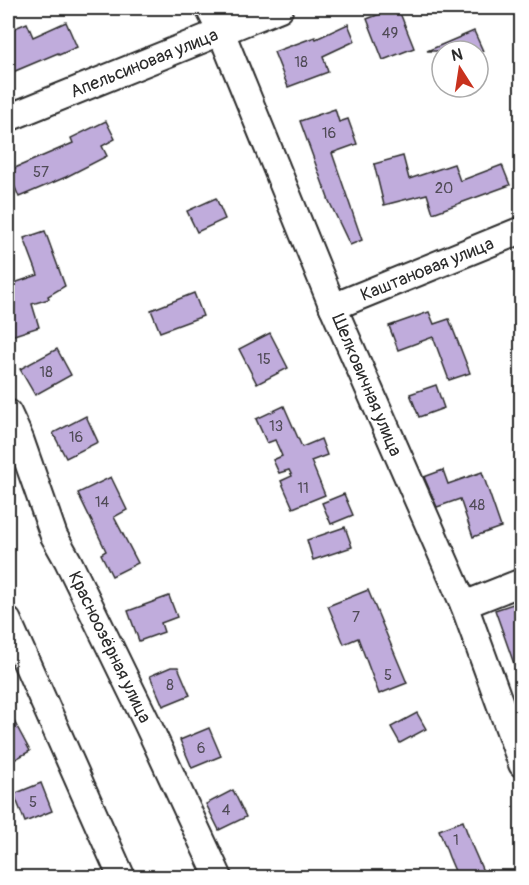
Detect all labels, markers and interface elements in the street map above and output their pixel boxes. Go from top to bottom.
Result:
street label: Апельсиновая улица [67,23,222,104]
house number: 49 [382,24,398,43]
north arrow [430,39,490,99]
text: N [450,44,465,66]
house number: 18 [294,53,308,72]
house number: 16 [322,124,336,143]
house number: 57 [33,163,49,182]
house number: 20 [435,179,453,198]
street label: Каштановая улица [357,232,497,307]
street label: Шелковичная улица [326,311,407,460]
house number: 15 [257,350,271,369]
house number: 18 [39,363,53,382]
house number: 13 [269,417,283,436]
house number: 16 [69,428,83,447]
house number: 11 [297,479,309,498]
house number: 14 [95,493,110,512]
house number: 48 [469,496,486,515]
street label: Красноозёрная улица [63,568,156,727]
house number: 7 [352,608,360,627]
house number: 5 [384,666,392,685]
house number: 8 [166,676,174,695]
house number: 6 [197,739,205,758]
house number: 5 [29,793,37,812]
house number: 4 [222,801,231,820]
house number: 1 [453,831,459,850]

